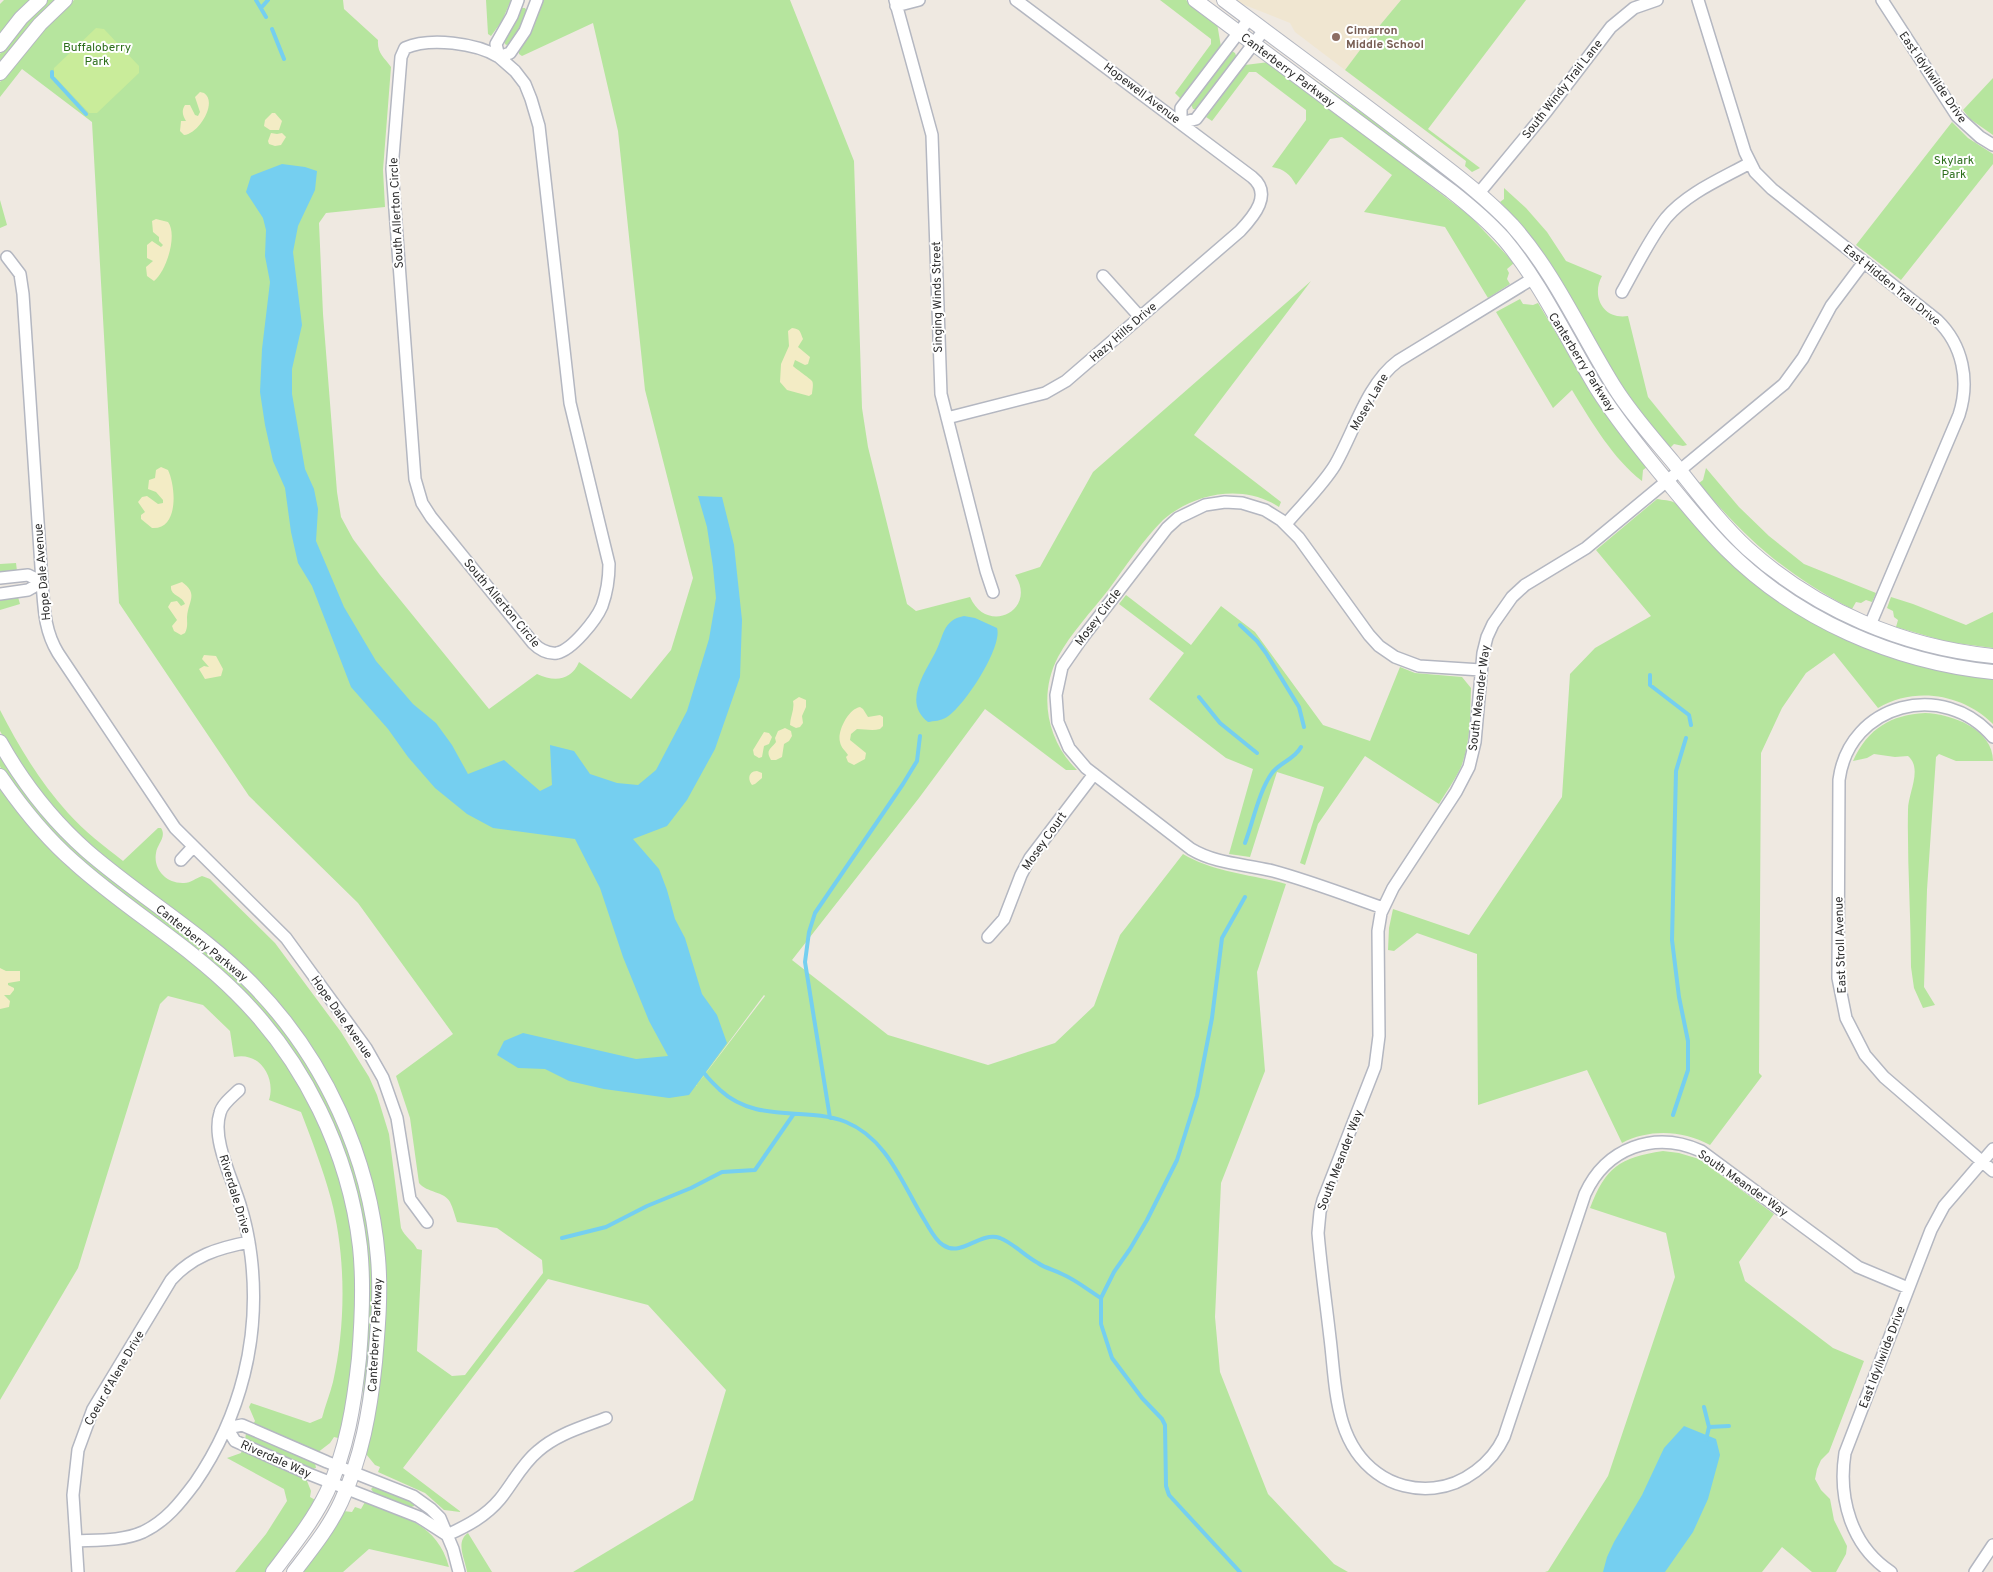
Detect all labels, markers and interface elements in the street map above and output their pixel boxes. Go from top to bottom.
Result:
place label: Cimarron Middle School [1346,23,1424,53]
street label: East Idyllwilde Drive [1895,29,1970,127]
street label: Canterberry Parkway [1237,30,1338,112]
marker: Cimarron Middle School [1330,31,1342,43]
street label: South Windy Trail Lane [1519,37,1607,143]
park label: Buffaloberry Park [63,40,131,70]
street label: Hopewell Avenue [1100,60,1183,128]
park label: Skylark Park [1934,153,1974,183]
street label: South Allerton Circle [386,157,408,269]
street label: Singing Winds Street [929,241,947,353]
street label: East Hidden Trail Drive [1839,241,1943,330]
street label: Hazy Hills Drive [1087,299,1161,366]
street label: Canterberry Parkway [1544,310,1618,415]
street label: Mosey Lane [1347,371,1393,434]
street label: Hope Dale Avenue [31,523,55,621]
street label: South Allerton Circle [459,556,543,651]
street label: Mosey Circle [1072,586,1126,650]
street label: South Meander Way [1466,644,1494,752]
street label: Mosey Court [1019,809,1071,874]
street label: East Stroll Avenue [1831,896,1851,994]
street label: Canterberry Parkway [152,902,251,986]
street label: Hope Dale Avenue [307,973,376,1062]
street label: South Meander Way [1314,1108,1368,1213]
street label: South Meander Way [1694,1147,1791,1221]
street label: Riverdale Drive [214,1153,254,1236]
street label: Canterberry Parkway [365,1278,387,1392]
street label: East Idyllwilde Drive [1856,1304,1910,1411]
street label: Coeur d'Alene Drive [81,1328,149,1429]
street label: Riverdale Way [238,1437,313,1483]

